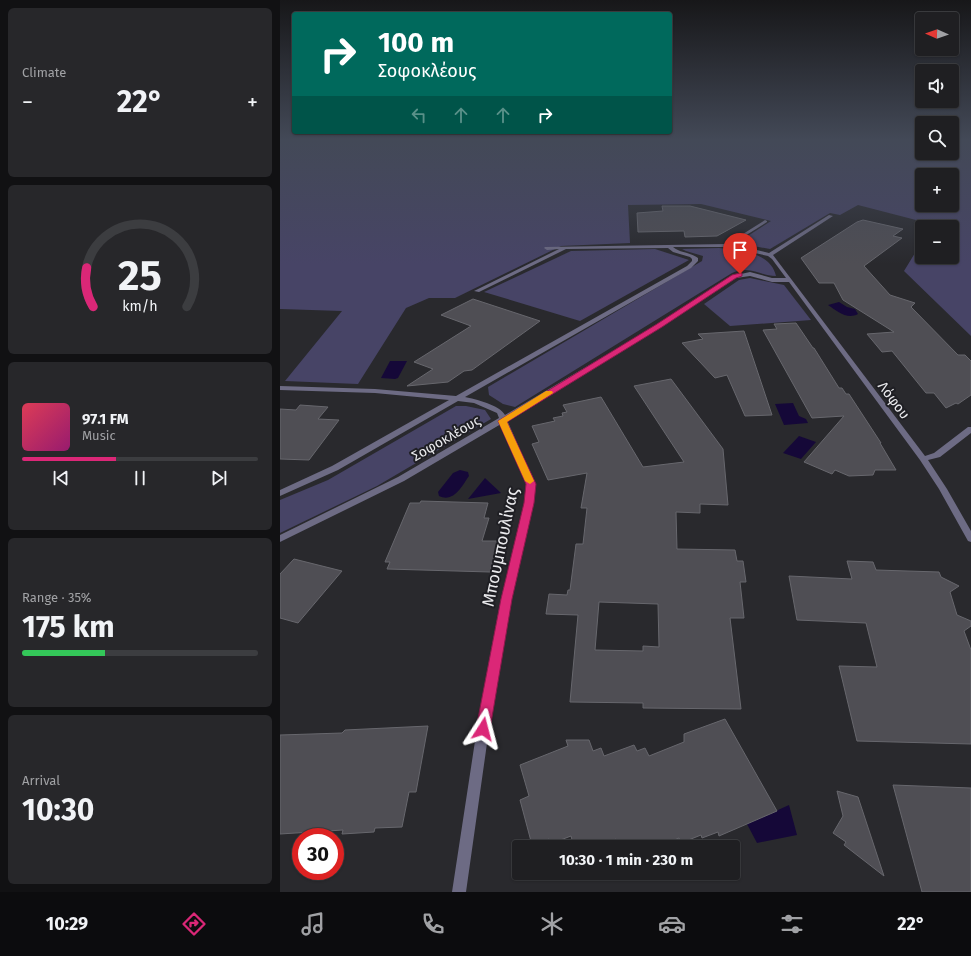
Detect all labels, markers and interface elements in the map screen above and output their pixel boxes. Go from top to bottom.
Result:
north arrow [915,12,959,56]
map controls [915,12,959,264]
text: 100 m [378,26,454,59]
icon: right [312,28,364,80]
text: Σοφοκλέους [378,60,476,82]
button: sound [915,64,959,108]
text: Climate [22,65,66,80]
text: 22° [117,84,163,120]
text: − [22,89,33,116]
text: + [247,89,258,116]
icon: left [408,104,430,126]
icon: ahead [450,104,472,126]
icon: ahead [492,104,514,126]
icon: right [534,104,556,126]
button: search [915,116,959,160]
button: + [915,168,959,212]
button: − [915,220,959,264]
pin [723,233,757,274]
icon: arrive [729,239,751,261]
text: 25 [118,251,162,301]
text: km/h [122,298,158,315]
street label: Λόφου [874,378,913,422]
text: 97.1 FM [82,410,129,428]
street label: Σοφοκλέους [409,412,484,465]
text: Music [82,428,116,443]
icon: previous [50,467,72,489]
icon: pause [129,467,151,489]
icon: next [208,467,230,489]
street label: Μπουμπουλίνας [478,486,523,608]
text: Range · 35% [22,590,92,605]
text: 175 km [22,609,115,645]
position arrow [462,708,504,750]
text: Arrival [22,773,60,788]
text: 10:30 [22,792,94,828]
speed limit sign: 30 [292,828,344,880]
text: 10:30 · 1 min · 230 m [559,851,693,869]
icon: directions [180,910,208,938]
icon: music [299,910,327,938]
icon: phone [419,910,447,938]
icon: climate [538,910,566,938]
icon: car [658,910,686,938]
icon: filters [778,910,806,938]
text: 10:29 [46,913,88,935]
text: 22° [897,913,925,935]

